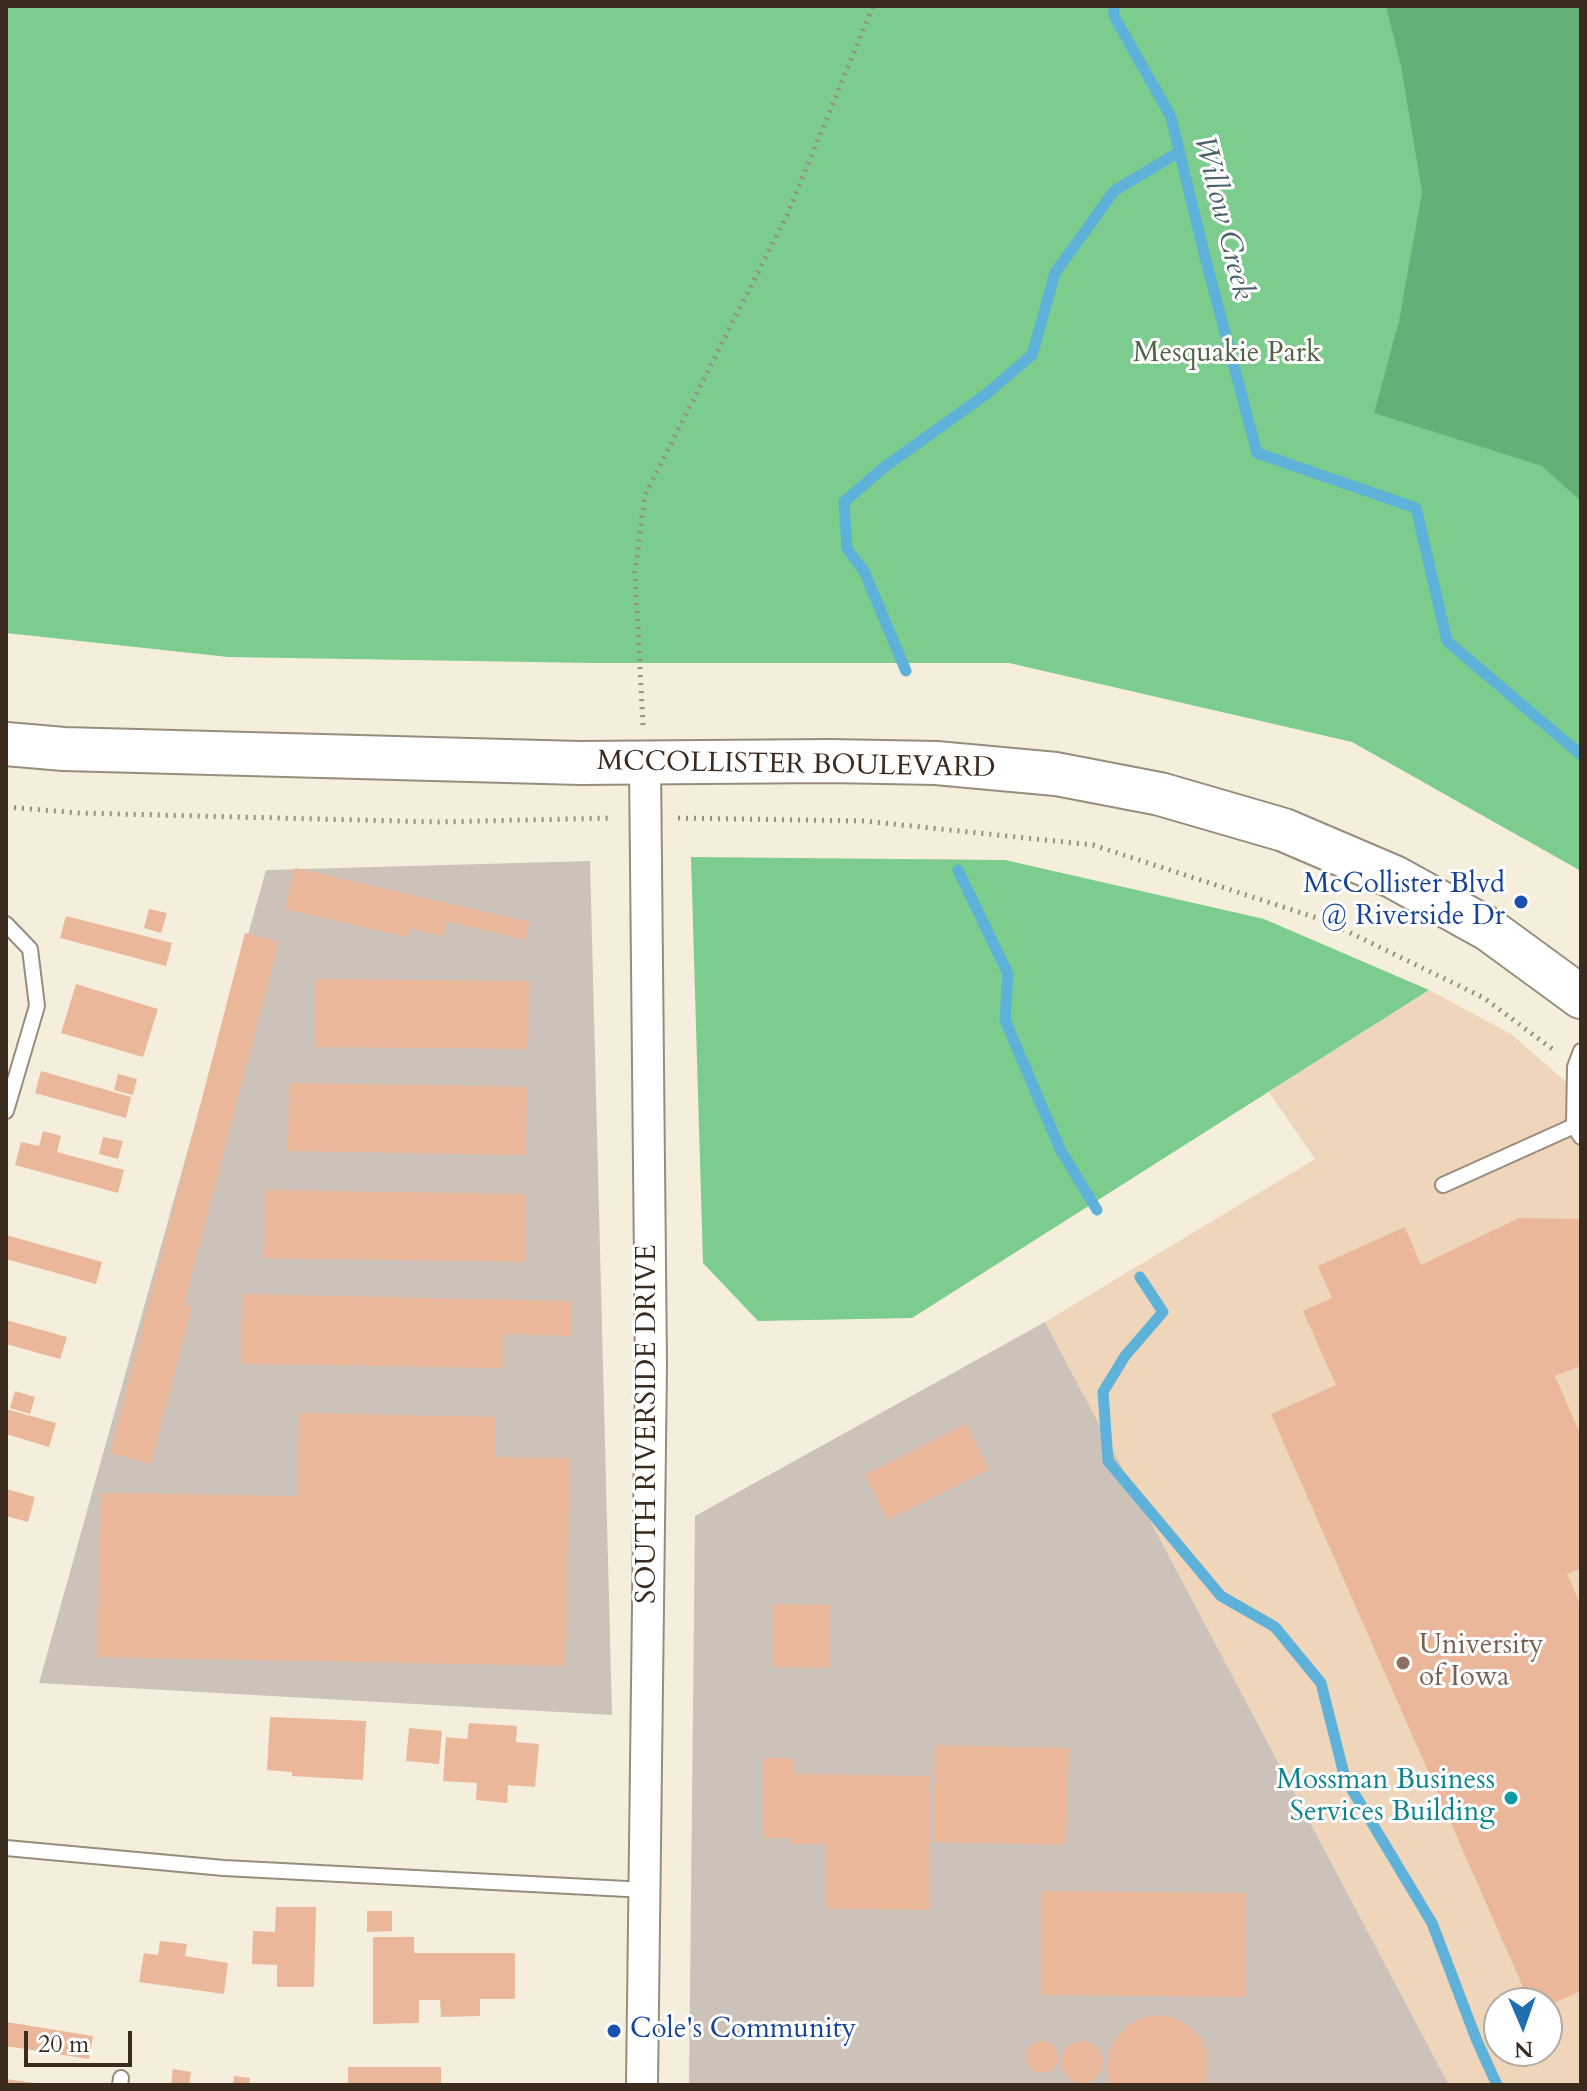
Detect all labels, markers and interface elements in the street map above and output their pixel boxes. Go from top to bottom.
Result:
water label: Willow Creek [1184,132,1260,304]
park label: Mesquakie Park [1133,338,1321,372]
street label: MCCOLLISTER BOULEVARD [596,746,996,786]
place label: McCollister Blvd @ Riverside Dr [1303,869,1505,935]
marker: McCollister Blvd @ Riverside Dr [1512,893,1530,911]
street label: SOUTH RIVERSIDE DRIVE [632,1244,666,1604]
place label: University of Iowa [1419,1630,1544,1696]
marker: University of Iowa [1394,1654,1412,1672]
place label: Mossman Business Services Building [1277,1765,1495,1831]
marker: Mossman Business Services Building [1502,1789,1520,1807]
north arrow [1483,1987,1563,2067]
place label: Cole's Community [630,2014,856,2048]
scale bar [28,2015,136,2065]
marker: Cole's Community [605,2022,623,2040]
text: 20 m [38,2028,89,2061]
text: N [1514,2034,1534,2064]

